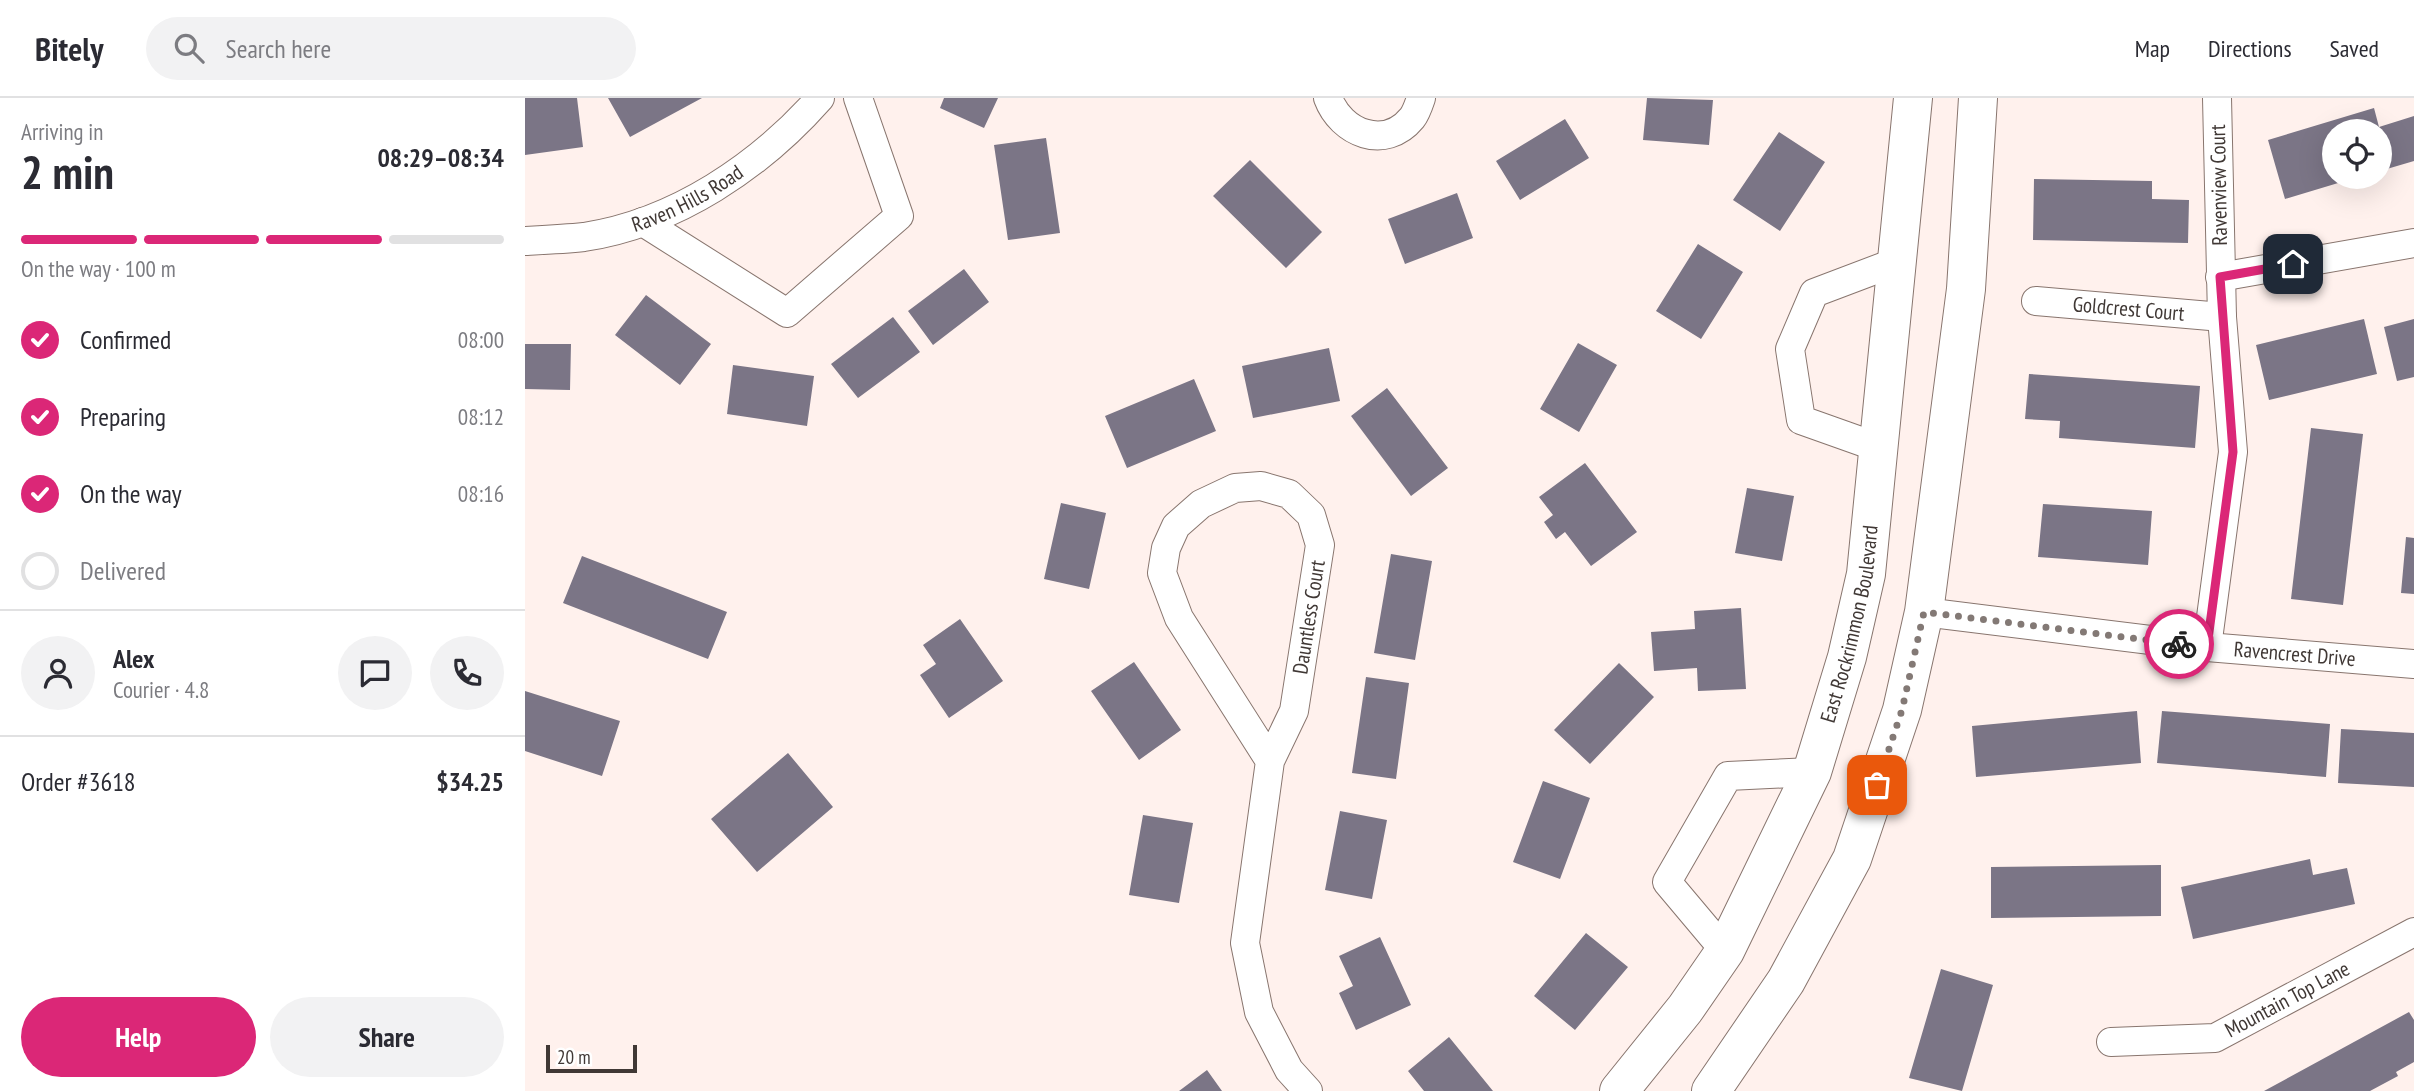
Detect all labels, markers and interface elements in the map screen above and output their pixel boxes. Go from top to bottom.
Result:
search box [146,17,636,80]
text: Bitely [35,27,104,70]
icon: search [170,29,208,67]
text: Search here [226,32,331,65]
text: Map [2135,33,2170,64]
text: Directions [2208,33,2292,64]
text: Saved [2330,33,2379,64]
text: Arriving in [21,117,103,146]
map controls [2322,119,2392,189]
button: locate [2322,119,2392,189]
street label: Ravenview Court [2204,124,2233,246]
text: 08:29–08:34 [377,141,504,174]
text: 2 min [21,142,114,202]
street label: Raven Hills Road [628,159,748,238]
pin [2263,234,2323,294]
icon: home [2274,245,2312,283]
text: On the way · 100 m [21,254,176,283]
street label: Goldcrest Court [2072,290,2186,327]
icon: check [21,321,59,359]
text: Confirmed [80,323,171,356]
text: 08:00 [458,325,504,354]
icon: check [21,398,59,436]
text: Preparing [80,400,166,433]
text: 08:12 [458,402,504,431]
icon: check [21,475,59,513]
text: On the way [80,477,182,510]
text: 08:16 [458,479,504,508]
street label: East Rockrimmon Boulevard [1814,524,1884,726]
text: Delivered [80,554,166,587]
street label: Dauntless Court [1286,558,1331,676]
courier [2144,609,2214,679]
icon: bike [2160,625,2198,663]
street label: Ravencrest Drive [2233,635,2357,672]
button: person [21,636,95,710]
button: chat [338,636,412,710]
button: phone [430,636,504,710]
text: Alex [113,642,154,675]
text: Courier · 4.8 [113,675,209,704]
pin [1847,755,1907,815]
text: Order #3618 [21,765,136,798]
text: $34.25 [436,765,504,798]
icon: bag [1858,766,1896,804]
street label: Mountain Top Lane [2220,955,2354,1043]
button: Help [21,997,256,1077]
button: Share [270,997,504,1077]
scale bar [546,1042,637,1074]
text: 20 m [557,1045,591,1069]

